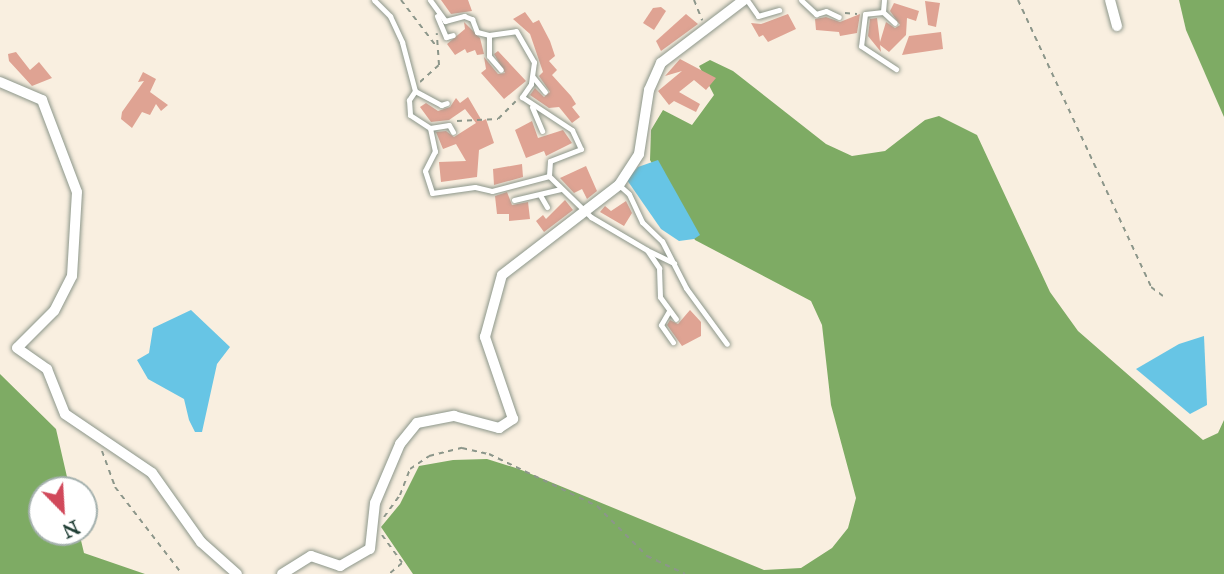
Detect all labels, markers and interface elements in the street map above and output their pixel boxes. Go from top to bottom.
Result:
north arrow [28,476,98,546]
text: N [59,515,83,543]

